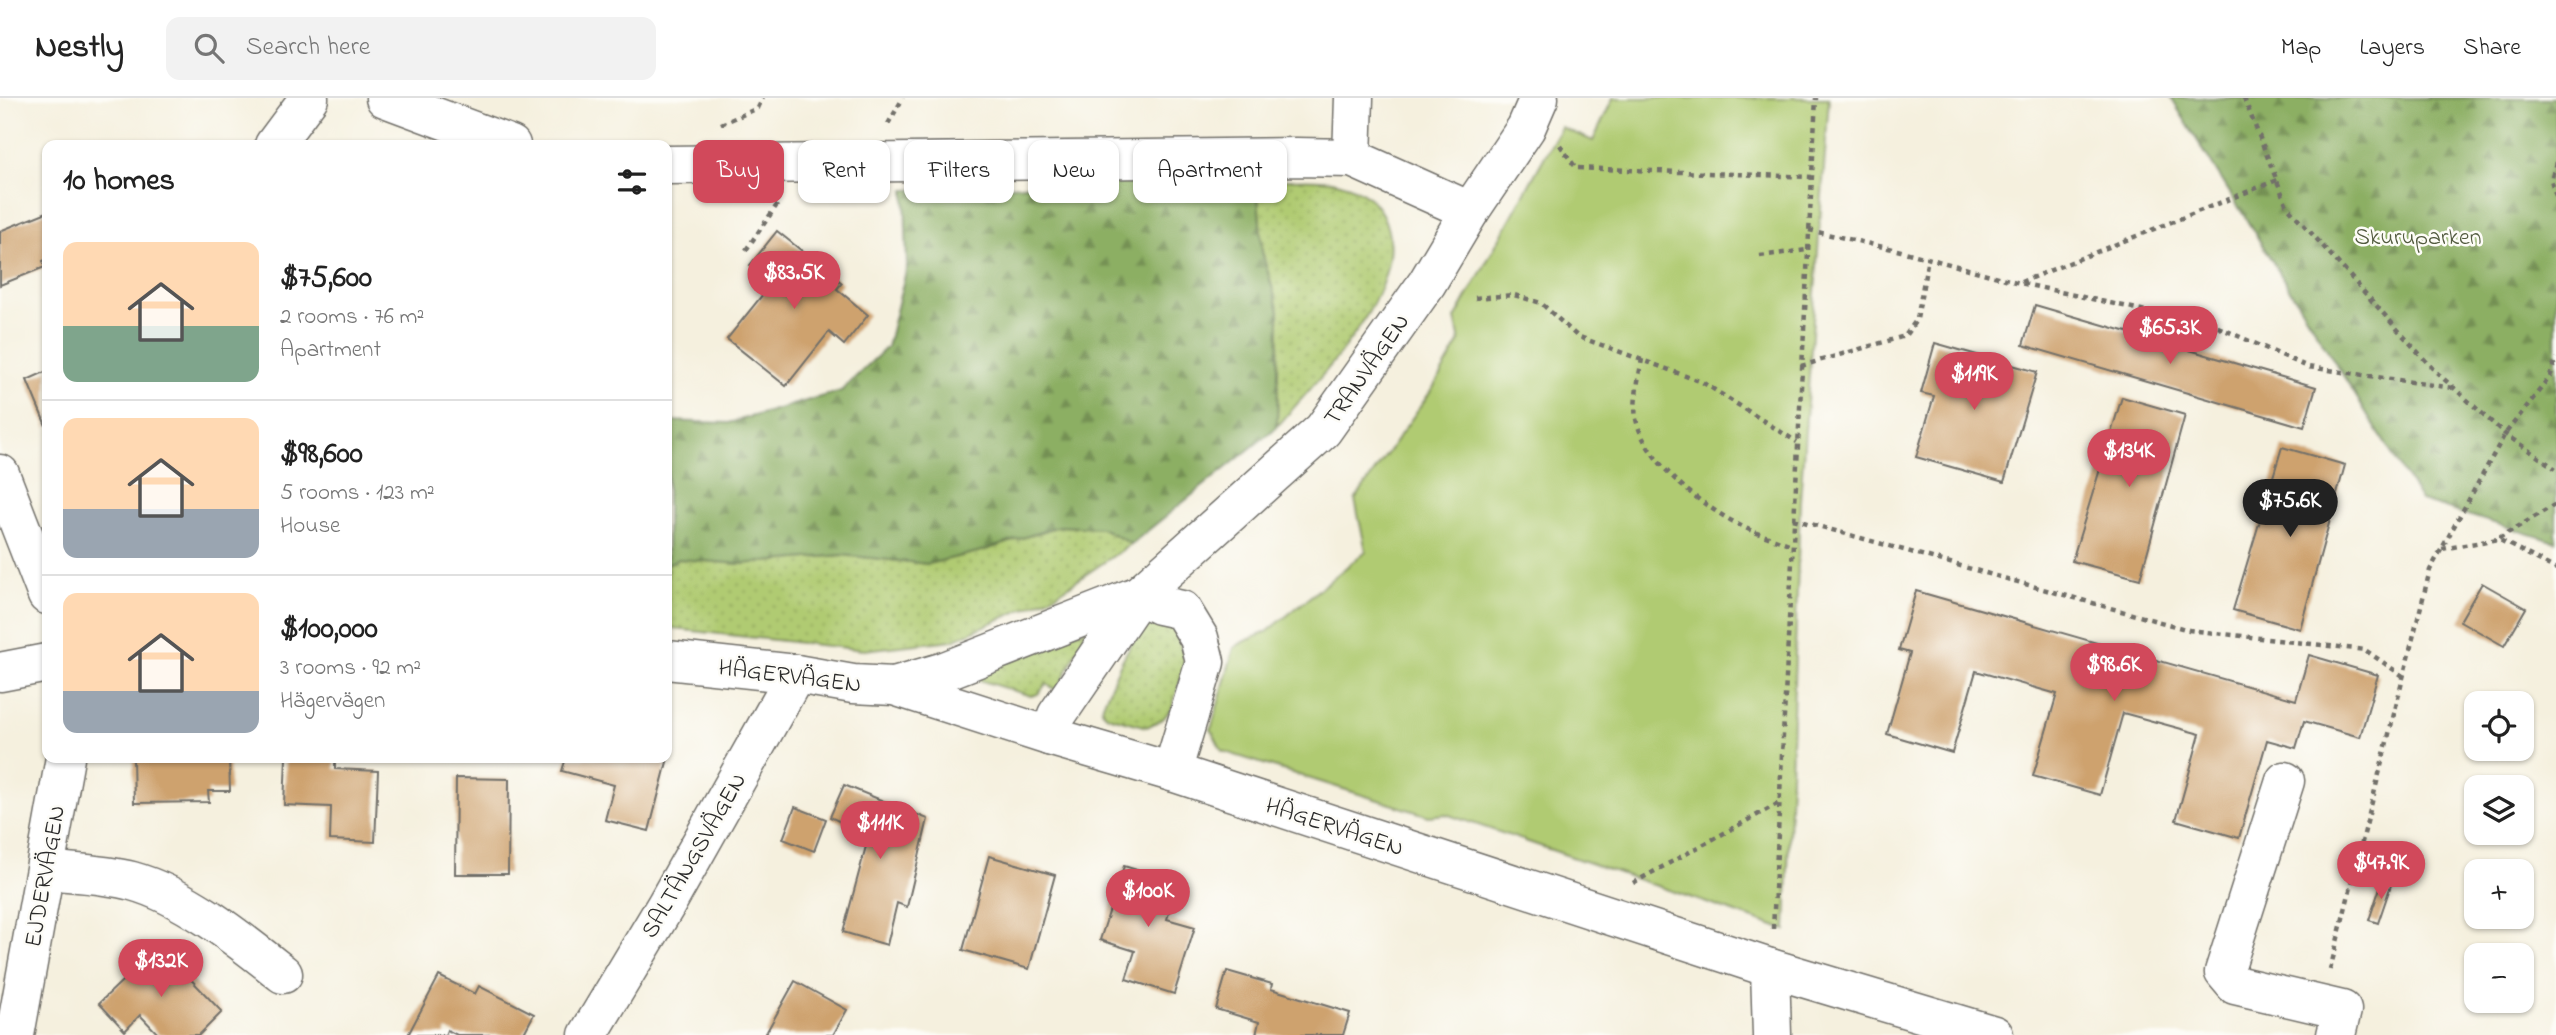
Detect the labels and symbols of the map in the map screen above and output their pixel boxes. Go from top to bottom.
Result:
park label: Skuruparken [2354,221,2482,256]
pin: $83.5K [737,252,851,311]
pin: $65.3K [2113,306,2227,366]
street label: TRANVÄGEN [1316,307,1420,434]
pin: $119K [1925,352,2023,412]
pin: $134K [2080,430,2178,489]
pin: $75.6K [2233,480,2347,539]
pin: $98.6K [2057,644,2171,703]
street label: HÄGERVÄGEN [716,651,863,704]
street label: SALTÄNGSVÄGEN [633,767,757,946]
street label: HÄGERVÄGEN [1261,790,1408,867]
pin: $111K [831,802,929,861]
street label: EJDERVÄGEN [17,803,76,950]
pin: $47.9K [2324,842,2438,901]
pin: $100K [1099,870,1197,929]
pin: $132K [112,940,210,999]

